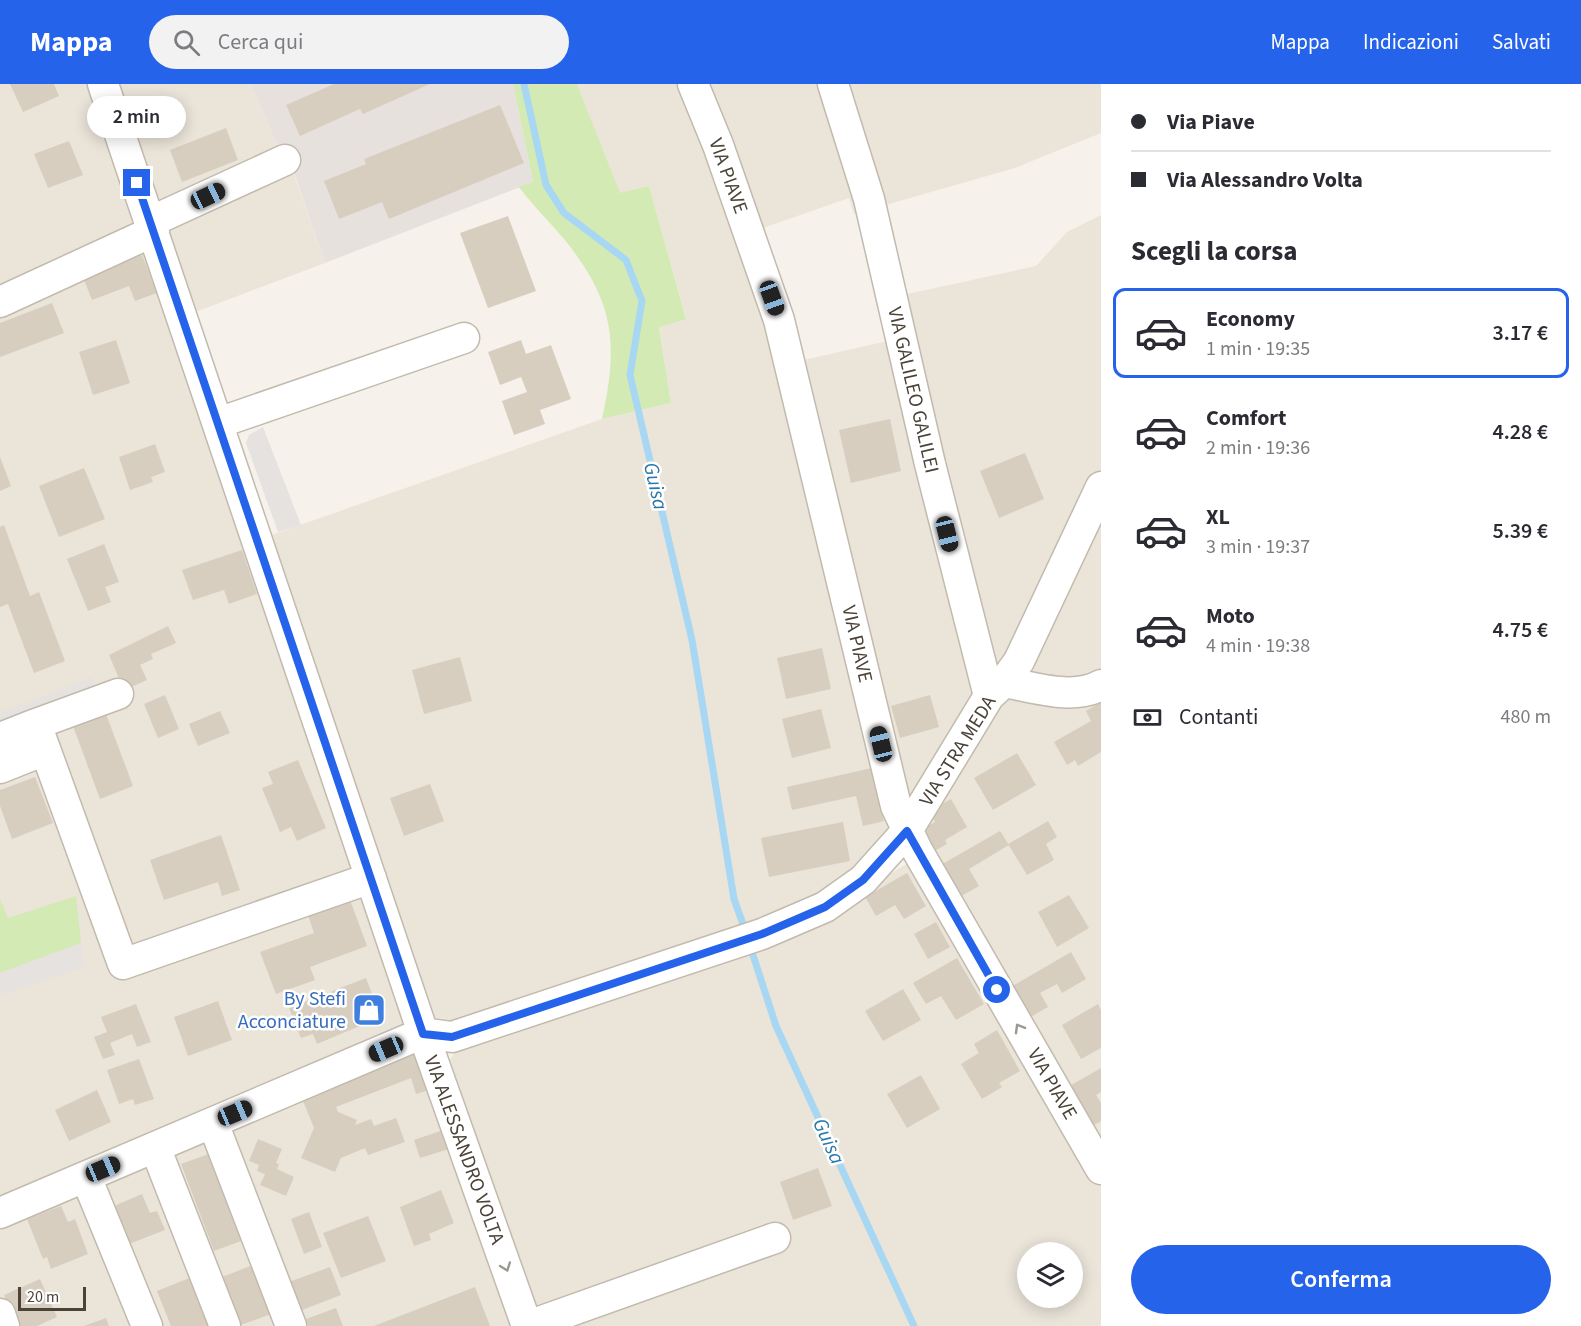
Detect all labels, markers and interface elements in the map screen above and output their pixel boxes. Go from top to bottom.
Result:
search box [149,15,569,69]
text: Mappa [30,22,113,62]
icon: search [170,26,203,59]
text: Cerca qui [218,26,303,58]
text: Mappa [1271,27,1330,57]
text: Indicazioni [1363,27,1459,57]
text: Salvati [1492,27,1551,57]
callout: 2 min [88,96,186,138]
text: 2 min [113,103,160,131]
text: Via Piave [1167,106,1255,138]
street label: VIA PIAVE [701,134,755,218]
text: Via Alessandro Volta [1167,164,1363,196]
route end [123,169,150,196]
car [188,180,228,212]
text: Scegli la corsa [1131,232,1298,271]
car [757,278,787,318]
text: Economy [1206,303,1295,335]
street label: VIA GALILEO GALILEI [880,304,946,476]
icon: car [1134,306,1188,360]
text: 3.17 € [1492,317,1548,349]
text: 1 min · 19:35 [1206,335,1310,363]
text: Comfort [1206,402,1287,434]
icon: car [1134,405,1188,459]
text: 4.28 € [1492,416,1548,448]
text: 2 min · 19:36 [1206,434,1310,462]
water label: Guisa [636,459,676,513]
text: XL [1206,501,1230,533]
icon: car [1134,504,1188,558]
car [934,514,960,554]
text: 5.39 € [1492,515,1548,547]
text: 3 min · 19:37 [1206,533,1310,561]
text: Moto [1206,600,1255,632]
street label: VIA PIAVE [835,603,879,685]
icon: car [1134,603,1188,657]
text: 4.75 € [1492,614,1548,646]
text: 4 min · 19:38 [1206,632,1310,660]
street label: VIA STRA MEDA [913,690,1003,812]
icon: cash [1131,701,1164,734]
text: Contanti [1179,701,1258,733]
text: 480 m [1501,703,1551,731]
car [868,724,894,764]
route start [983,976,1010,1003]
place label: By Stefi Acconciature [238,985,346,1036]
shop icon: By Stefi Acconciature [351,992,387,1028]
one-way arrow [1015,1024,1027,1034]
car [366,1034,406,1064]
street label: VIA PIAVE [1020,1043,1084,1125]
street label: VIA ALESSANDRO VOLTA [417,1052,511,1248]
car [215,1098,255,1128]
water label: Guisa [805,1113,853,1169]
car [83,1154,123,1184]
map controls [1017,1242,1083,1308]
button: layers [1017,1242,1083,1308]
button: Conferma [1131,1245,1551,1314]
one-way arrow [499,1261,512,1271]
scale bar [18,1284,86,1312]
text: 20 m [27,1286,59,1308]

